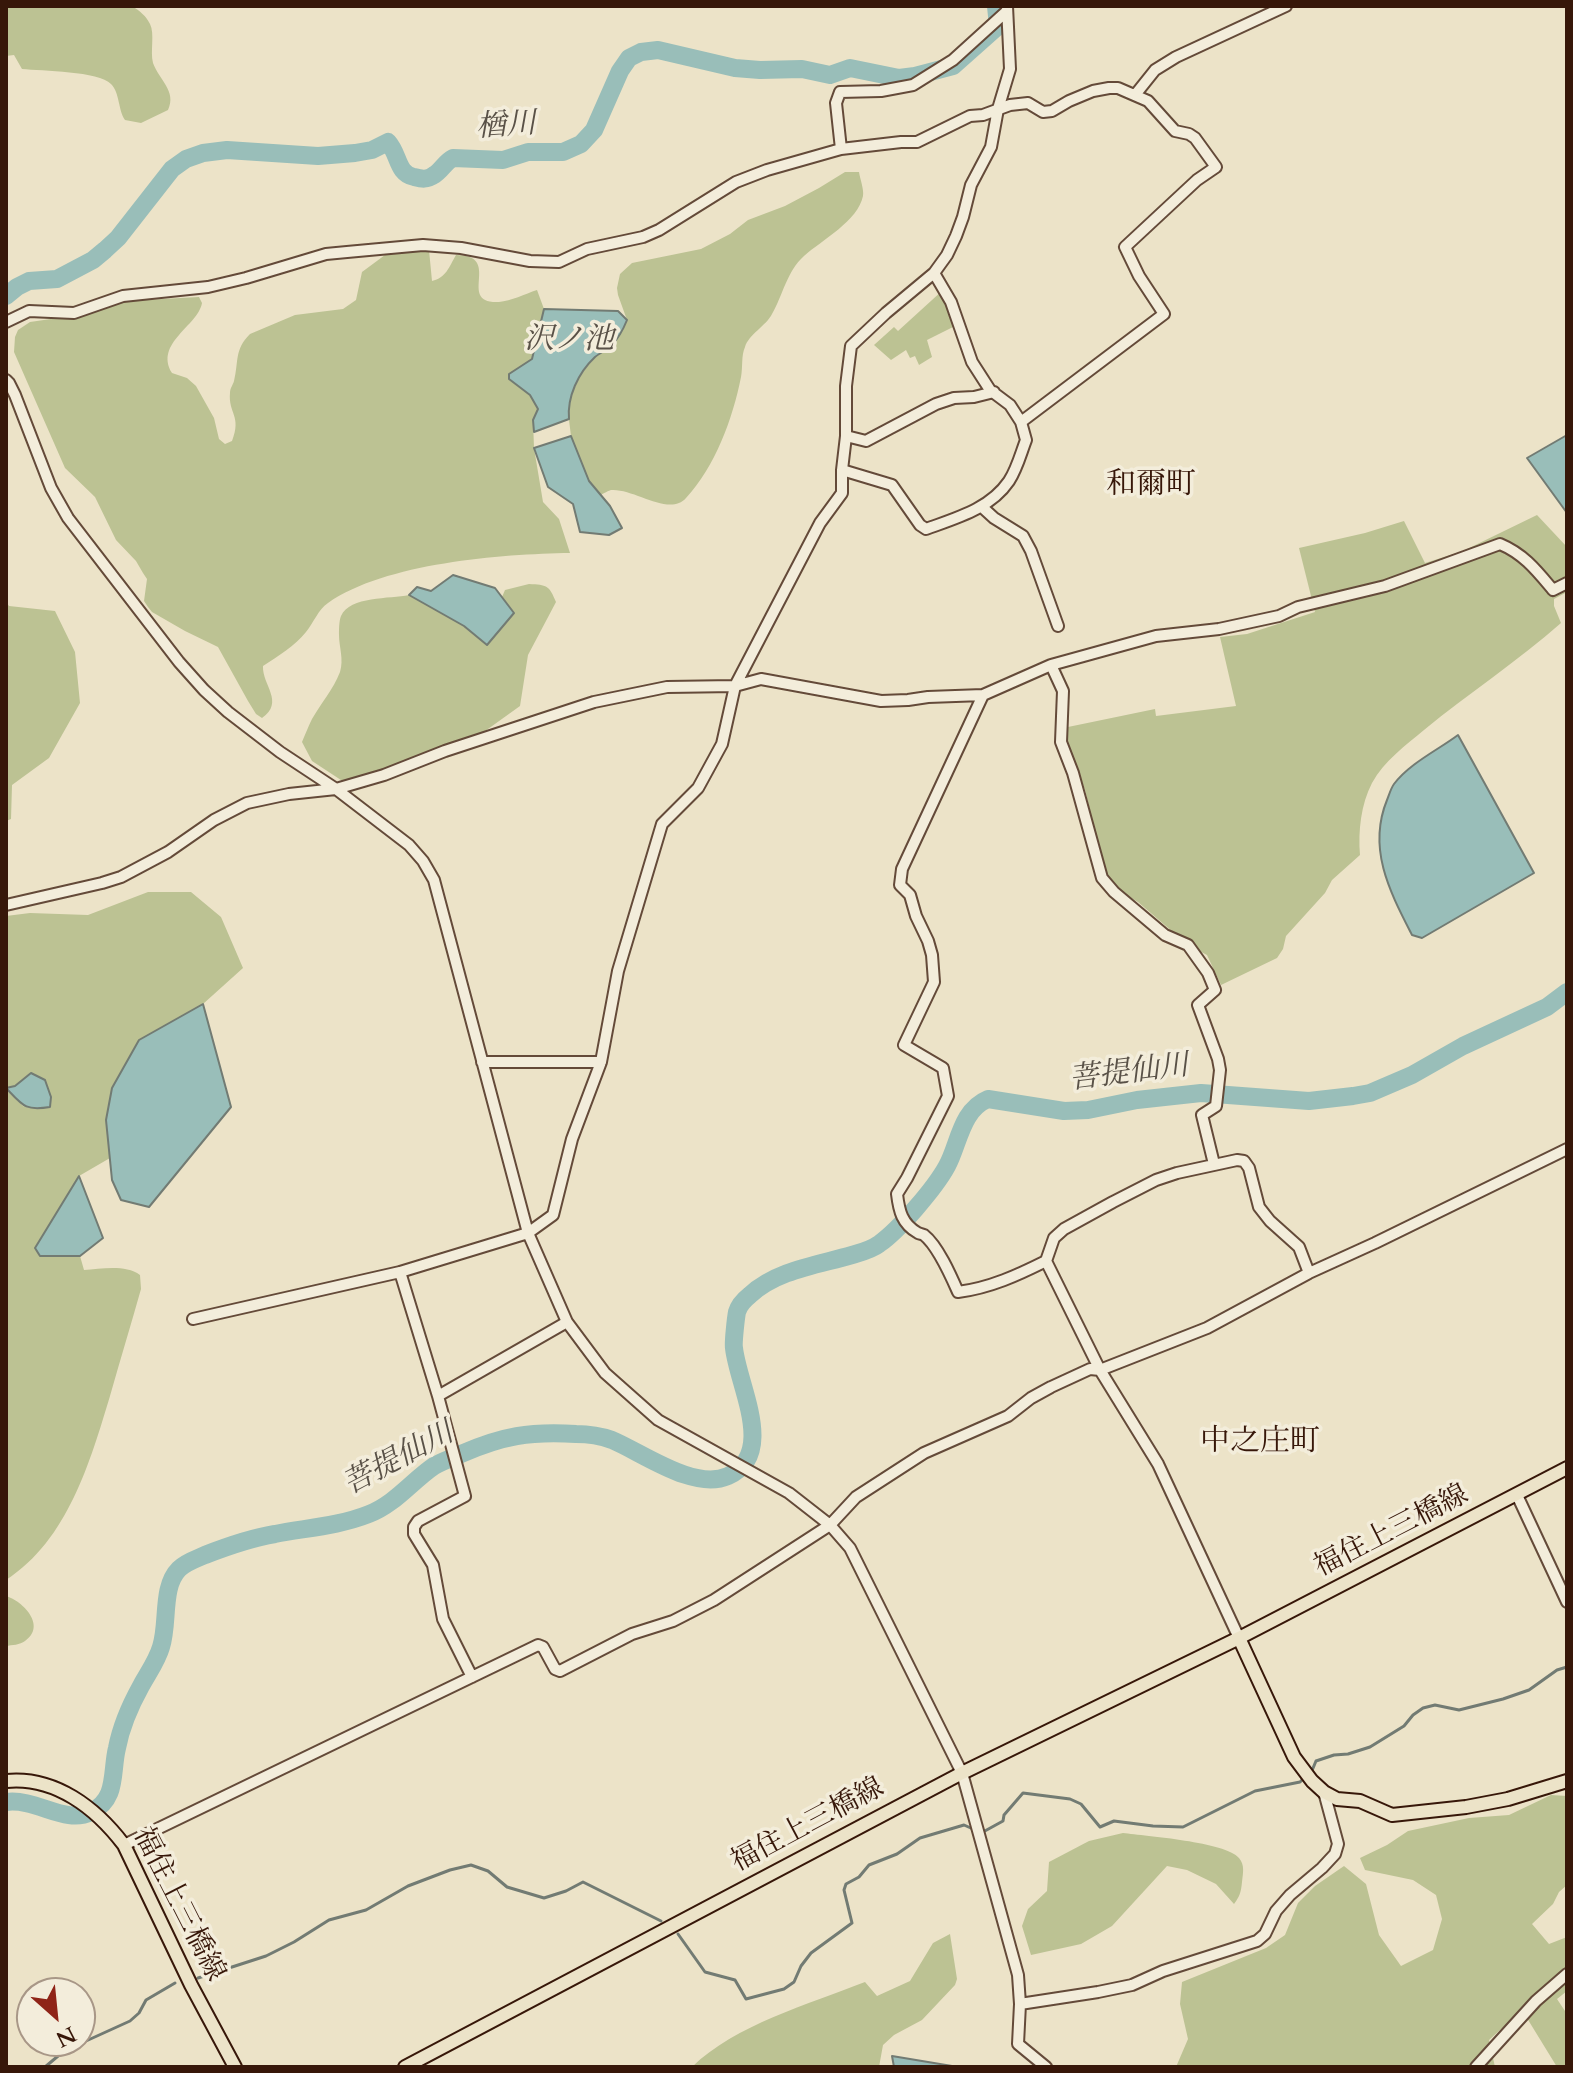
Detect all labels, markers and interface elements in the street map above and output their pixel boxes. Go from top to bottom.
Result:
water label: 楢川 [475,107,537,147]
water label: 沢ノ池 [524,323,614,359]
district label: 和爾町 [1106,468,1196,504]
water label: 菩提仙川 [1067,1049,1191,1099]
water label: 菩提仙川 [338,1416,460,1504]
district label: 中之庄町 [1200,1425,1320,1461]
street label: 福住上三橋線 [1310,1479,1474,1585]
street label: 福住上三橋線 [726,1772,890,1880]
street label: 福住上三橋線 [125,1823,231,1987]
north arrow [16,1977,96,2057]
text: N [51,2019,81,2054]

